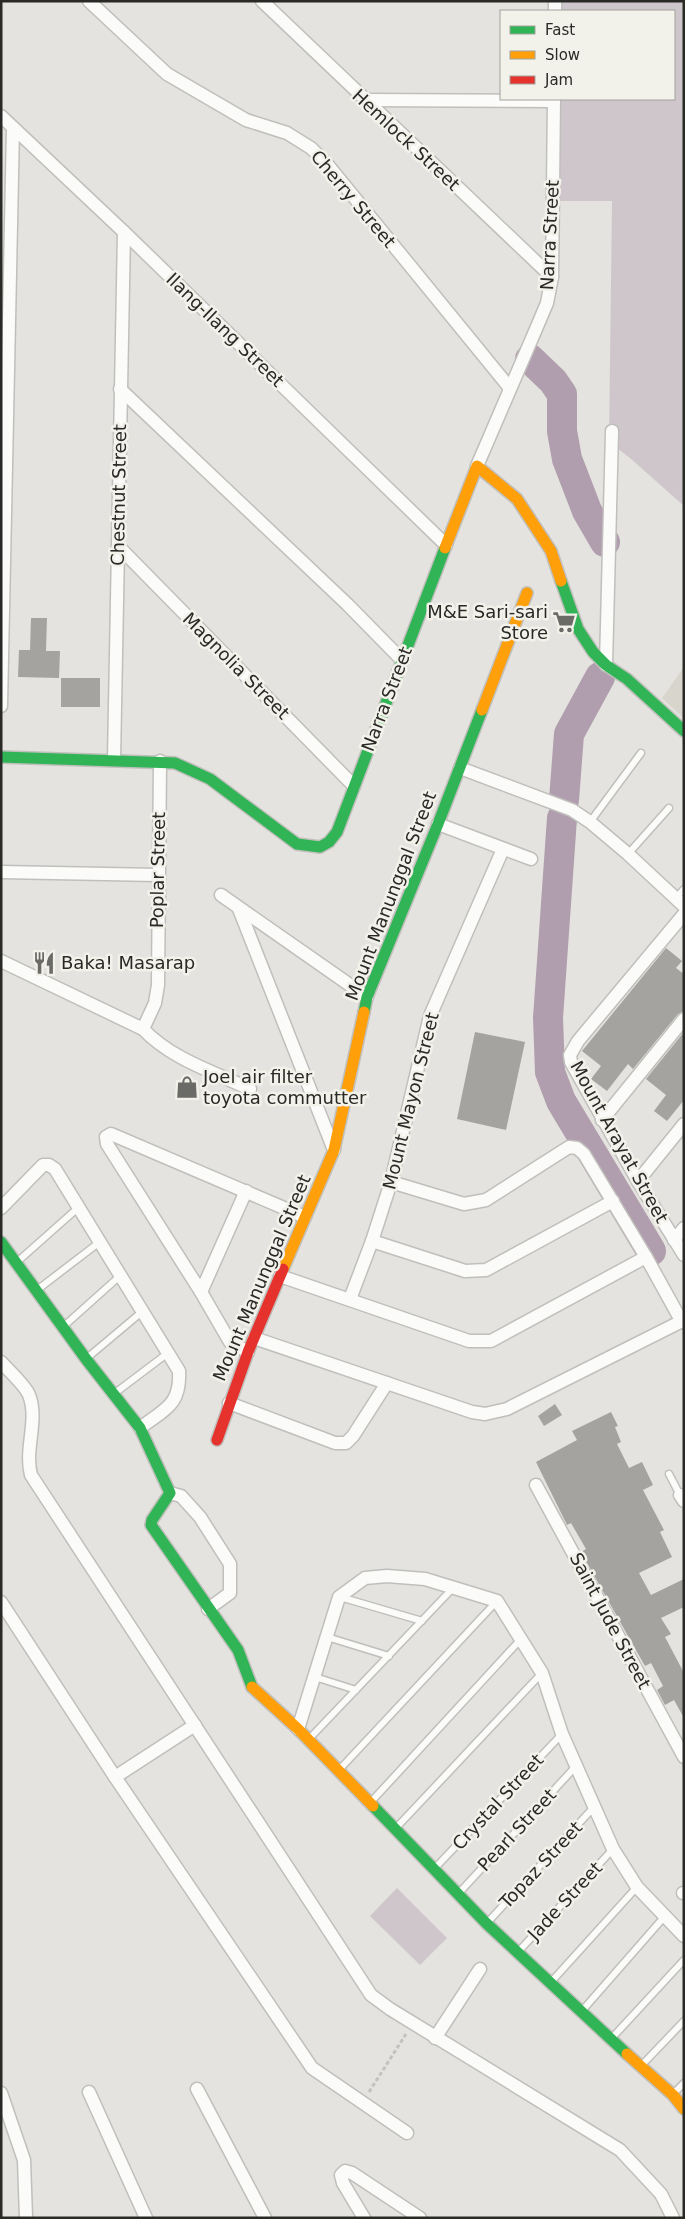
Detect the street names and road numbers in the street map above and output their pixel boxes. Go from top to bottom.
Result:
street label: Hemlock Street [348,85,464,195]
street label: Cherry Street [307,146,400,252]
street label: Narra Street [536,179,563,291]
street label: Ilang-Ilang Street [162,268,288,391]
street label: Chestnut Street [107,424,130,566]
street label: Magnolia Street [179,608,294,723]
street label: Narra Street [357,644,416,754]
street label: Mount Manunggal Street [341,788,440,1003]
street label: Poplar Street [146,812,169,928]
street label: Mount Mayon Street [378,1010,443,1192]
street label: Mount Arayat Street [566,1057,673,1226]
street label: Mount Manunggal Street [208,1171,315,1384]
street label: Saint Jude Street [566,1549,655,1692]
street label: Crystal Street [448,1749,547,1854]
street label: Pearl Street [473,1784,560,1875]
street label: Topaz Street [494,1817,586,1913]
street label: Jade Street [522,1857,606,1945]

